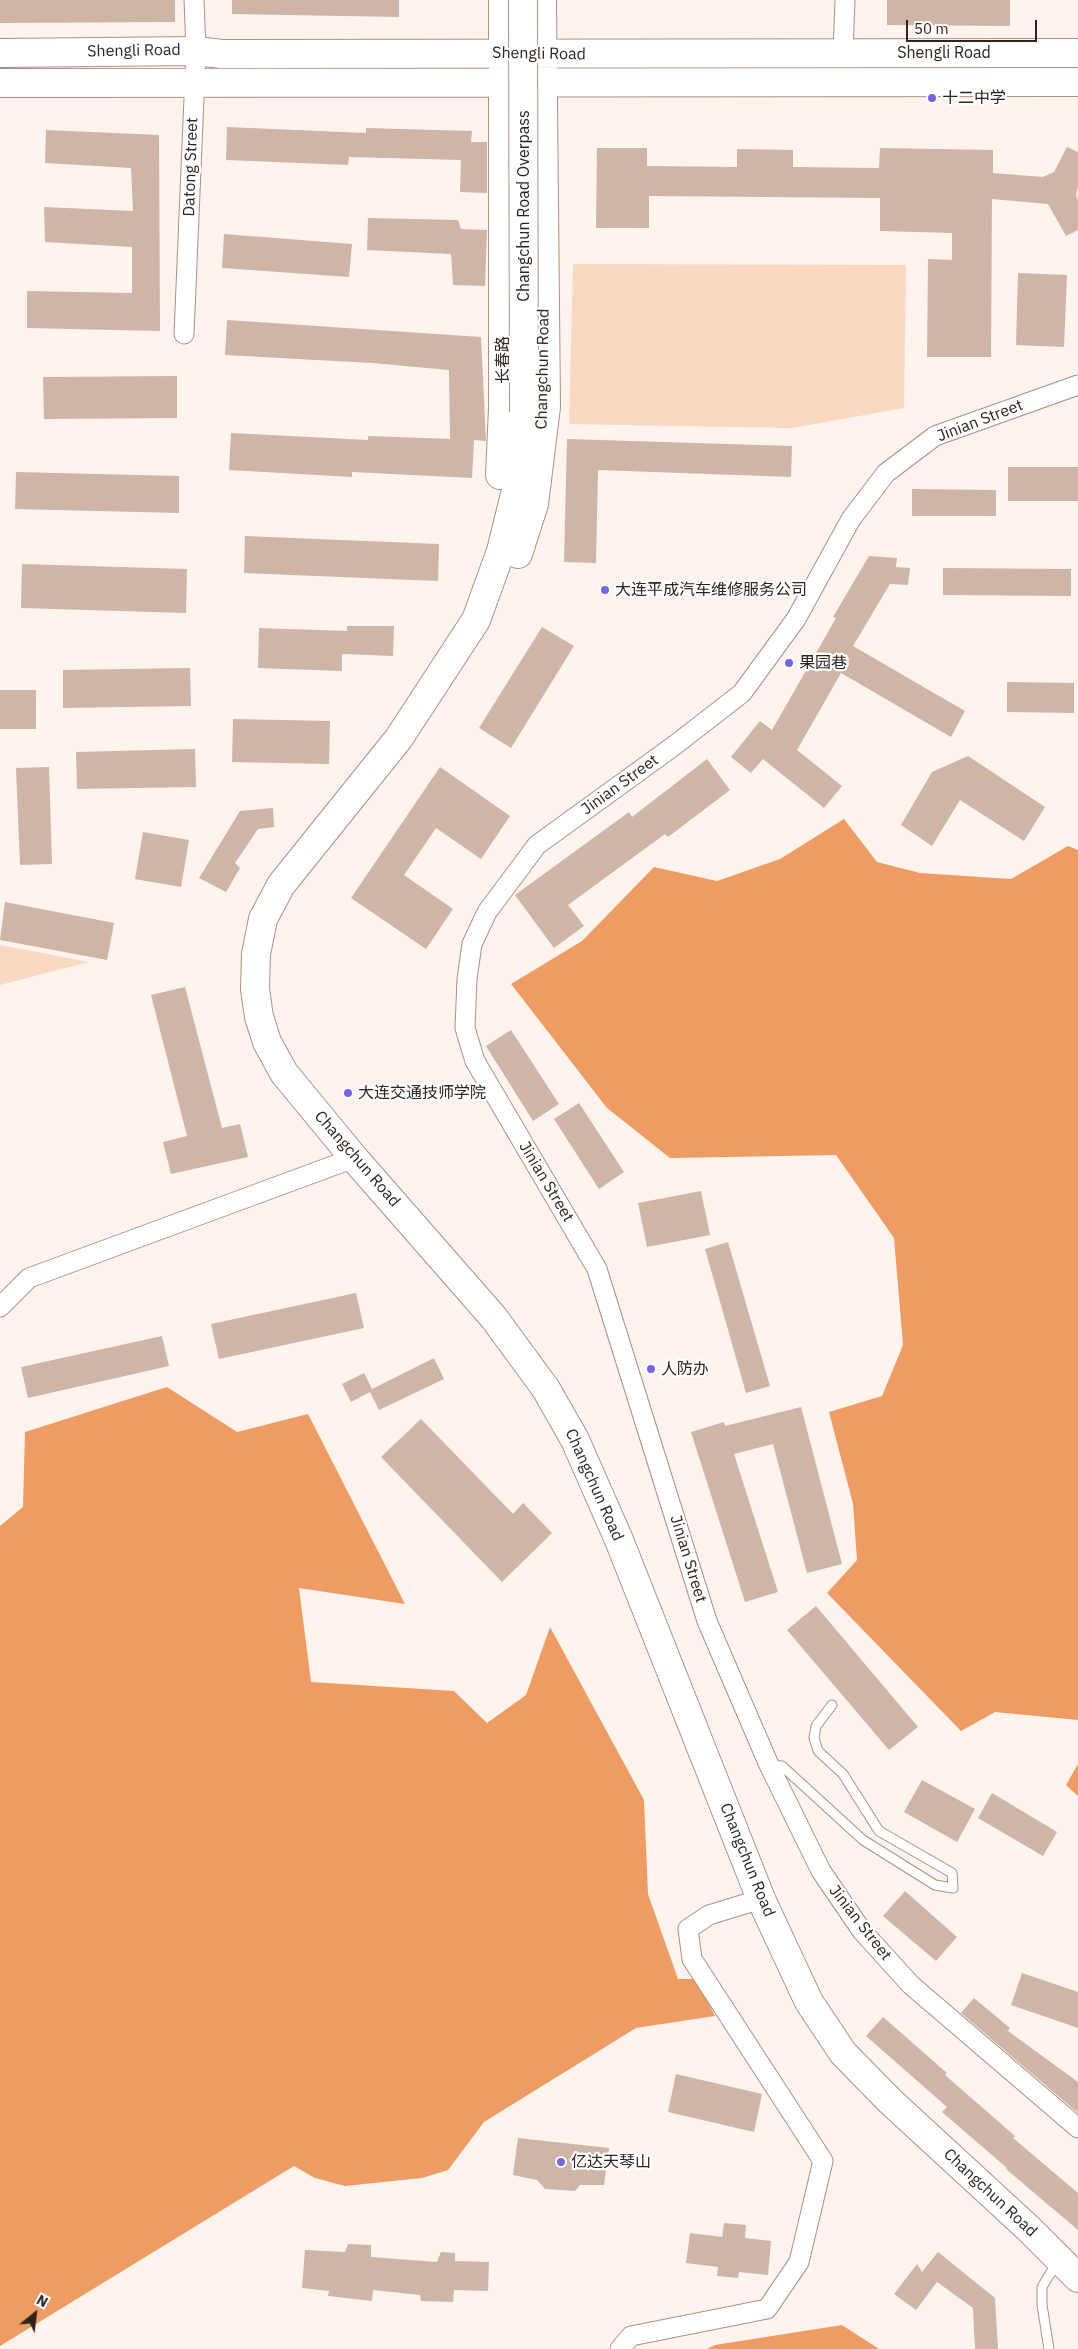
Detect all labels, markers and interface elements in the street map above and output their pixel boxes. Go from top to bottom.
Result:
scale bar [908,10,1039,42]
text: 50 m [914,19,949,38]
street label: Shengli Road [87,41,181,61]
street label: Shengli Road [897,43,991,63]
street label: Shengli Road [492,44,586,64]
place label: 十二中学 [942,88,1006,108]
marker: 十二中学 [926,92,938,104]
street label: Changchun Road Overpass [514,110,534,302]
street label: Datong Street [180,117,202,217]
street label: Changchun Road [532,308,554,430]
street label: 长春路 [493,336,513,384]
street label: Jinian Street [934,396,1026,446]
place label: 大连平成汽车维修服务公司 [615,580,807,600]
marker: 大连平成汽车维修服务公司 [599,584,611,596]
place label: 果园巷 [799,653,847,673]
marker: 果园巷 [783,657,795,669]
street label: Jinian Street [578,751,662,819]
place label: 大连交通技师学院 [358,1083,486,1103]
marker: 大连交通技师学院 [342,1087,354,1099]
street label: Changchun Road [310,1107,404,1211]
street label: Jinian Street [514,1138,578,1226]
place label: 人防办 [661,1359,709,1379]
marker: 人防办 [645,1363,657,1375]
street label: Changchun Road [561,1426,627,1544]
street label: Jinian Street [666,1513,710,1605]
street label: Changchun Road [715,1800,779,1920]
street label: Jinian Street [825,1881,895,1965]
street label: Changchun Road [939,2145,1041,2241]
place label: 亿达天琴山 [571,2152,651,2172]
marker: 亿达天琴山 [555,2156,567,2168]
north arrow [10,2289,60,2339]
text: N [33,2291,51,2311]

